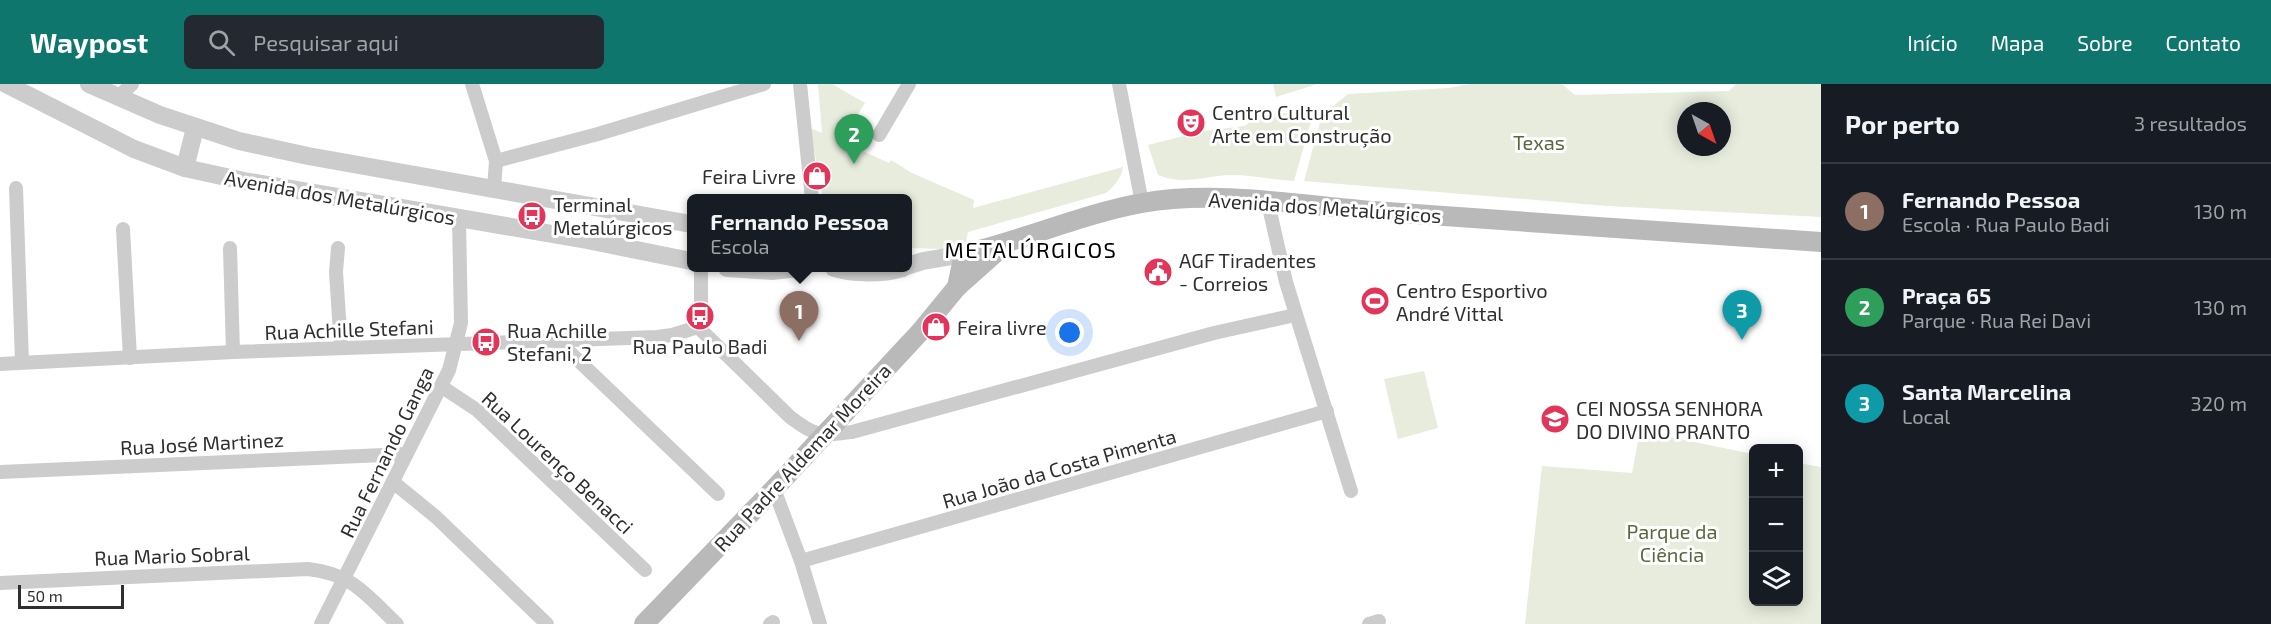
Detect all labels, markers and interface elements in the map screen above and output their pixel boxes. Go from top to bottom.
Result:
search box [184,15,604,69]
text: Waypost [30,25,148,59]
icon: search [205,26,238,59]
text: Pesquisar aqui [253,29,399,55]
text: Início [1907,30,1958,55]
text: Mapa [1991,30,2044,55]
text: Sobre [2077,30,2132,55]
text: Contato [2165,30,2241,55]
place label: Centro Cultural Arte em Construção [1212,100,1392,148]
north arrow [1677,102,1731,156]
theatre icon: Centro Cultural Arte em Construção [1175,107,1207,139]
text: Por perto [1845,108,1960,139]
text: 3 resultados [2134,111,2247,135]
pin: 2 [834,115,874,164]
park label: Texas [1513,130,1565,154]
shop icon: Feira Livre [801,160,833,192]
place label: Feira Livre [702,164,796,188]
street label: Avenida dos Metalúrgicos [223,165,457,229]
text: Fernando Pessoa [1902,186,2080,212]
street label: Avenida dos Metalúrgicos [1208,187,1442,227]
place label: Terminal Metalúrgicos [553,192,672,239]
popup [687,194,912,272]
text: 1 [1860,199,1869,223]
text: 130 m [2194,199,2247,223]
bus stop icon: Terminal Metalúrgicos [516,200,548,232]
text: Fernando Pessoa [710,208,889,234]
text: Escola · Rua Paulo Badi [1902,212,2110,236]
text: Escola [710,234,770,258]
district label: METALÚRGICOS [945,236,1117,262]
place label: AGF Tiradentes - Correios [1179,248,1316,295]
public building icon: AGF Tiradentes - Correios [1142,256,1174,288]
place label: Centro Esportivo André Vittal [1396,278,1548,325]
text: Praça 65 [1902,282,1991,308]
sports icon: Centro Esportivo André Vittal [1359,285,1391,317]
pin: 3 [1722,290,1762,340]
pin: 1 [780,292,818,341]
text: 2 [1859,295,1870,319]
text: 130 m [2194,295,2247,319]
bus stop icon: Rua Paulo Badi [684,300,716,332]
text: Parque · Rua Rei Davi [1902,308,2091,332]
shop icon: Feira livre [920,311,952,343]
street label: Rua Achille Stefani [264,314,434,344]
place label: Feira livre [957,315,1047,339]
place label: Rua Achille Stefani, 2 [507,318,607,365]
your location [1055,318,1084,347]
bus stop icon: Rua Achille Stefani, 2 [470,326,502,358]
place label: Rua Paulo Badi [633,334,767,358]
street label: Rua Padre Aldemar Moreira [709,358,895,556]
street label: Rua Fernando Ganga [334,363,438,541]
text: Santa Marcelina [1902,378,2071,404]
street label: Rua Lourenço Benacci [477,386,639,539]
text: 3 [1859,391,1870,415]
text: 320 m [2191,391,2247,415]
place label: CEI NOSSA SENHORA DO DIVINO PRANTO [1576,396,1763,443]
school or university icon: CEI NOSSA SENHORA DO DIVINO PRANTO [1539,403,1571,435]
text: Local [1902,404,1950,428]
street label: Rua João da Costa Pimenta [939,423,1179,513]
street label: Rua José Martinez [119,427,285,459]
map controls [1749,444,1803,606]
button: + [1749,444,1803,498]
button: − [1749,498,1803,552]
park label: Parque da Ciência [1627,519,1717,566]
street label: Rua Mario Sobral [94,540,250,570]
button: layers [1749,552,1803,606]
scale bar [18,582,124,610]
text: 50 m [27,586,63,605]

